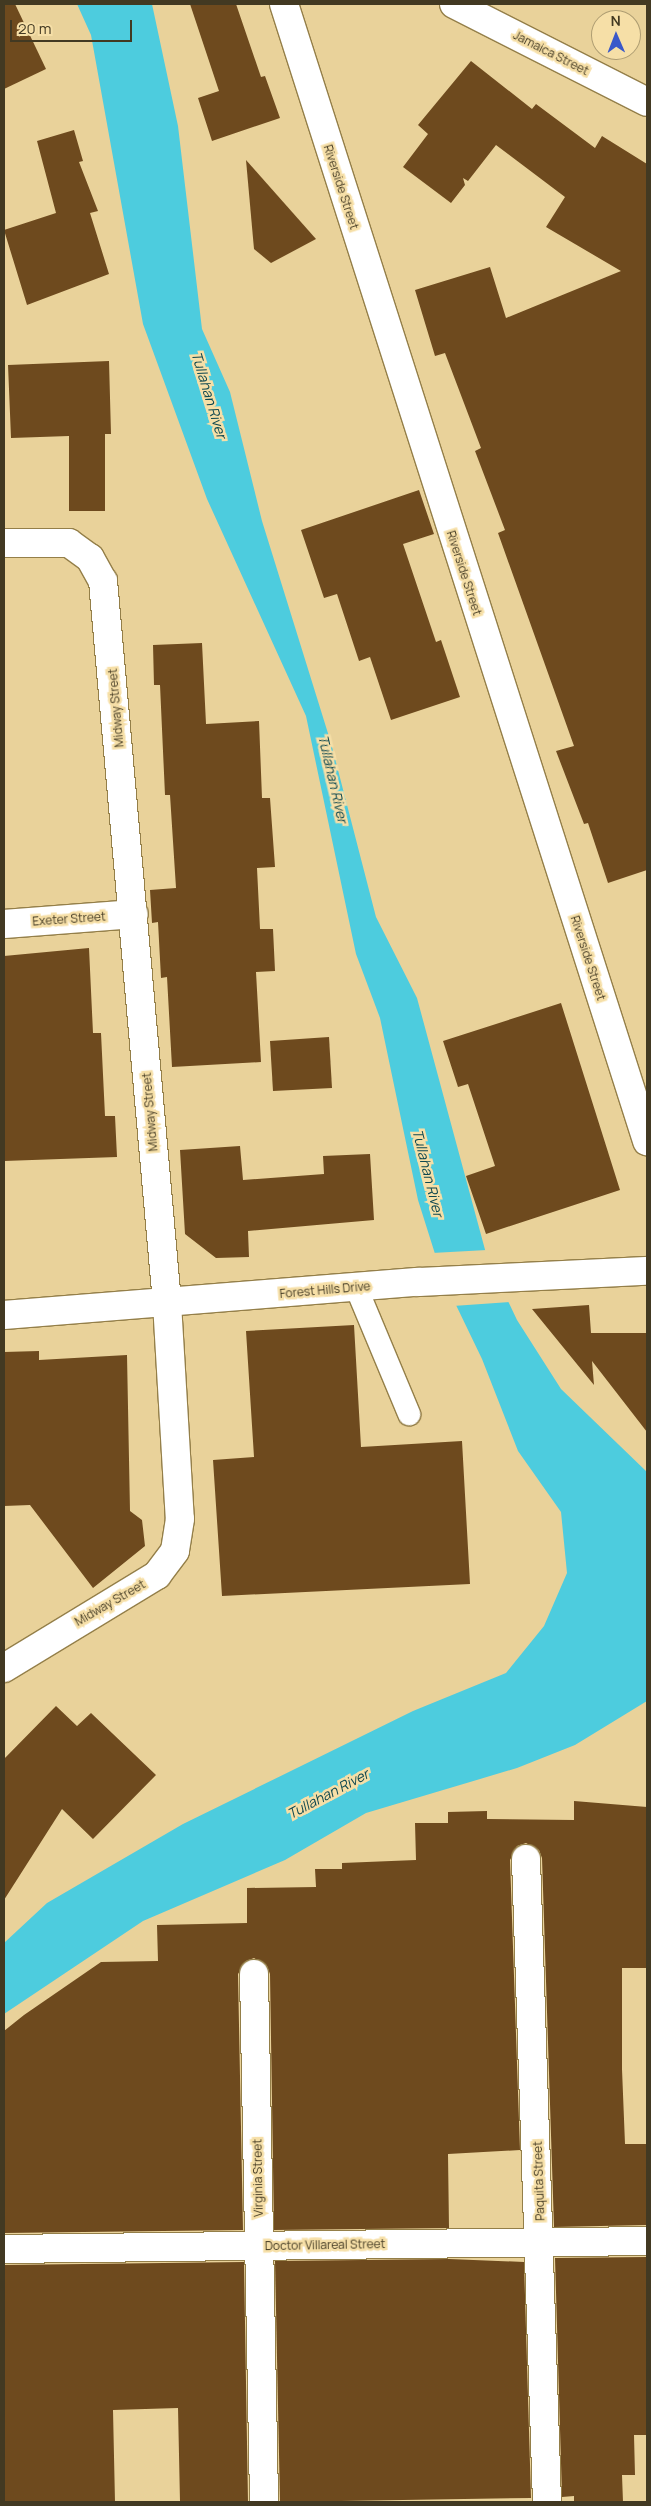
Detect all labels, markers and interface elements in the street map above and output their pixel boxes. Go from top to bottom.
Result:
scale bar [12,10,135,42]
north arrow [591,10,641,60]
text: N [611,11,621,30]
text: 20 m [18,18,51,39]
street label: Jamaica Street [511,28,591,78]
street label: Riverside Street [321,143,361,231]
water label: Tullahan River [188,350,230,440]
street label: Riverside Street [444,529,484,617]
street label: Midway Street [105,668,127,748]
water label: Tullahan River [315,733,351,825]
street label: Exeter Street [32,909,106,929]
street label: Riverside Street [568,914,608,1002]
street label: Midway Street [139,1072,161,1152]
water label: Tullahan River [409,1127,447,1219]
street label: Forest Hills Drive [279,1279,371,1301]
street label: Midway Street [72,1577,148,1629]
water label: Tullahan River [284,1766,372,1822]
street label: Virginia Street [250,2139,266,2217]
street label: Paquita Street [530,2141,548,2221]
street label: Doctor Villareal Street [265,2237,385,2253]

